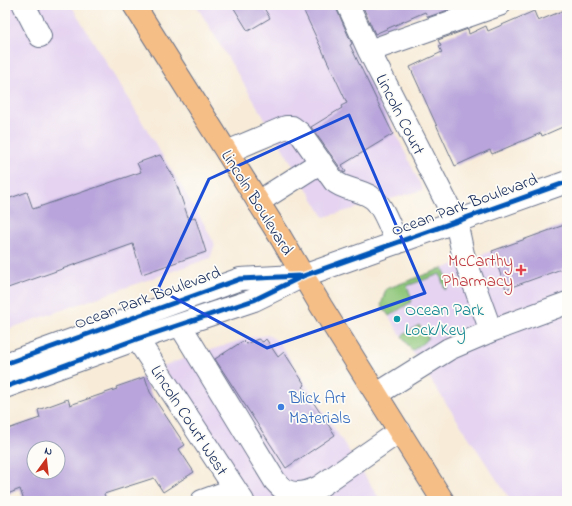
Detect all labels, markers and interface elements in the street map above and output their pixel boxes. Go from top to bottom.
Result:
street label: Lincoln Court [369,70,431,160]
street label: Lincoln Boulevard [214,145,299,261]
street label: Ocean Park Boulevard [388,167,542,244]
place label: McCarthy Pharmacy [442,249,513,295]
street label: Ocean Park Boulevard [71,260,225,337]
marker: McCarthy Pharmacy [516,265,526,275]
place label: Ocean Park Lock/Key [405,298,484,344]
marker: Ocean Park Lock/Key [392,314,402,324]
street label: Lincoln Court West [144,361,234,481]
place label: Blick Art Materials [288,386,351,431]
marker: Blick Art Materials [276,402,286,412]
north arrow [26,440,66,480]
text: N [43,443,54,460]

